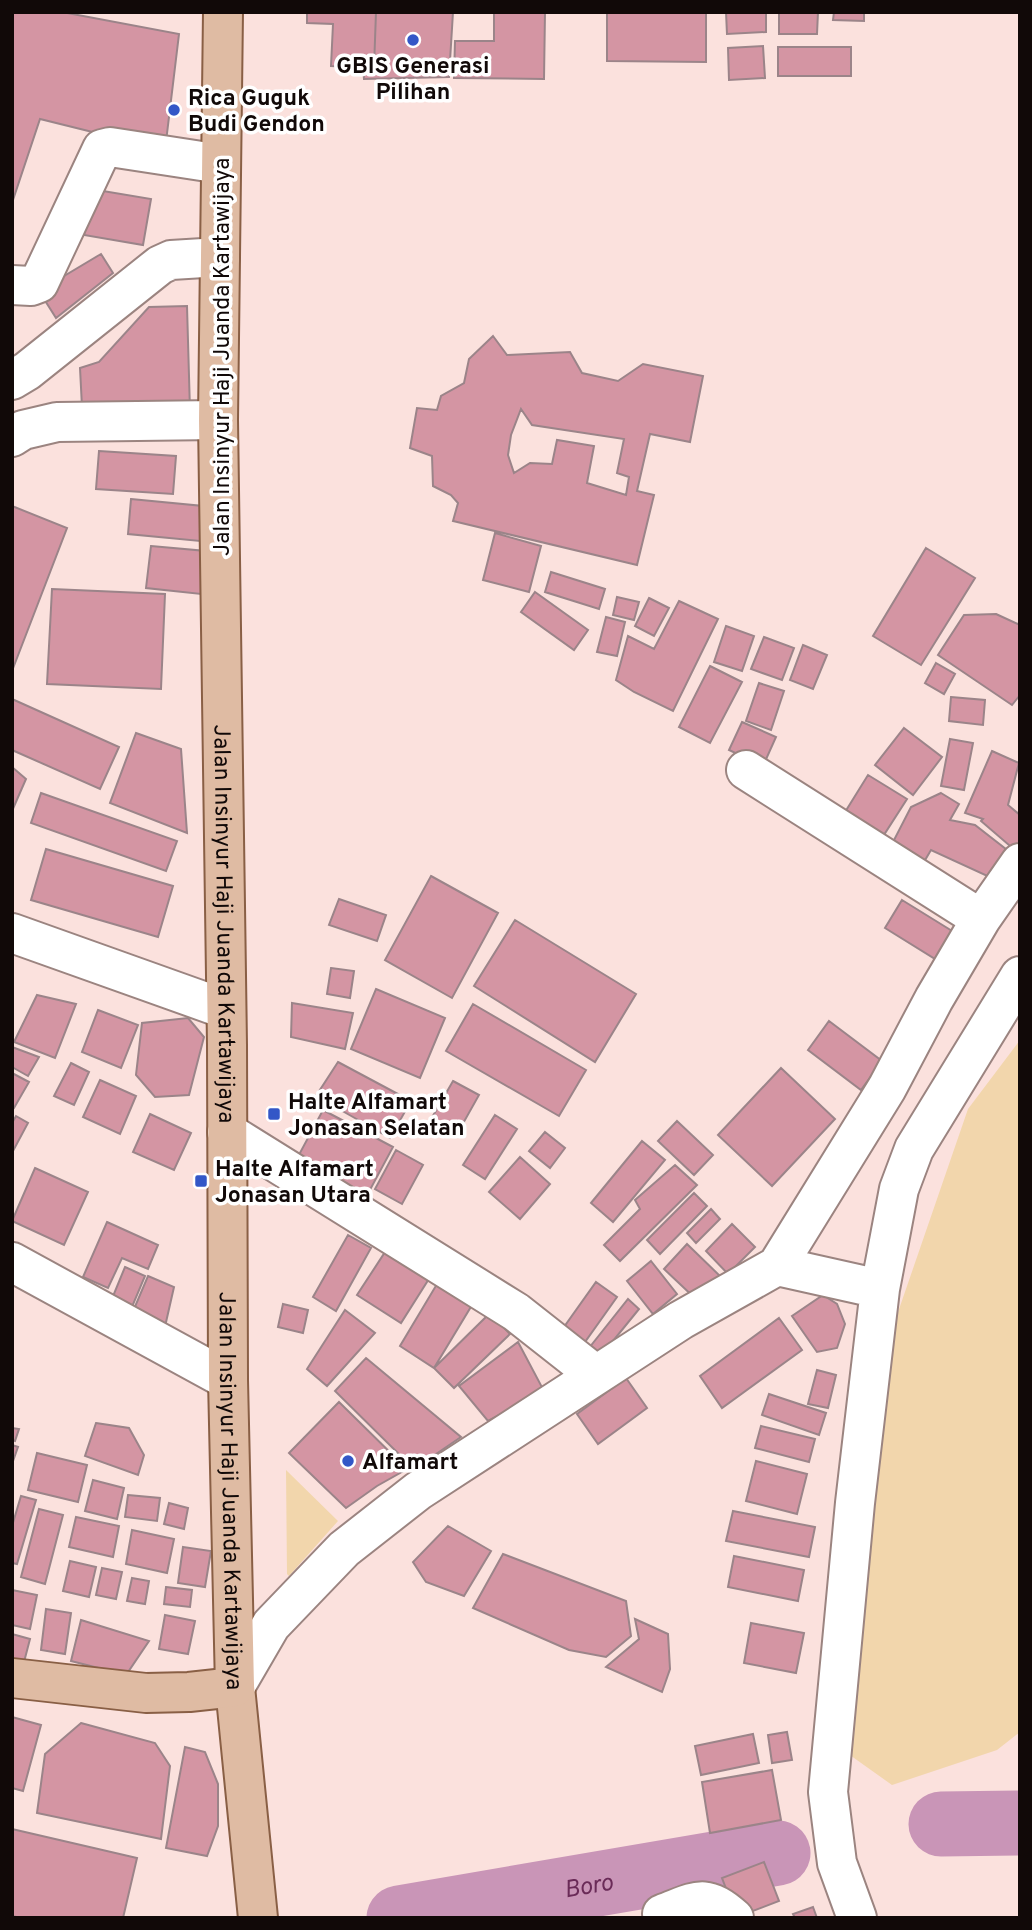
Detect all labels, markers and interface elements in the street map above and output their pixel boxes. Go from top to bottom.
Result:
marker: GBIS Generasi Pilihan [405,32,421,48]
place label: GBIS Generasi Pilihan [336,53,490,108]
place label: Rica Guguk Budi Gendon [188,85,325,140]
marker: Rica Guguk Budi Gendon [166,102,182,118]
street label: Jalan Insinyur Haji Juanda Kartawijaya [209,158,238,556]
street label: Jalan Insinyur Haji Juanda Kartawijaya [205,724,239,1123]
place label: Halte Alfamart Jonasan Selatan [288,1089,465,1144]
marker: Halte Alfamart Jonasan Selatan [266,1106,282,1122]
place label: Halte Alfamart Jonasan Utara [215,1156,374,1211]
marker: Halte Alfamart Jonasan Utara [193,1173,209,1189]
street label: Jalan Insinyur Haji Juanda Kartawijaya [211,1291,247,1691]
place label: Alfamart [362,1449,458,1478]
marker: Alfamart [340,1453,356,1469]
water label: Boro [562,1869,615,1906]

